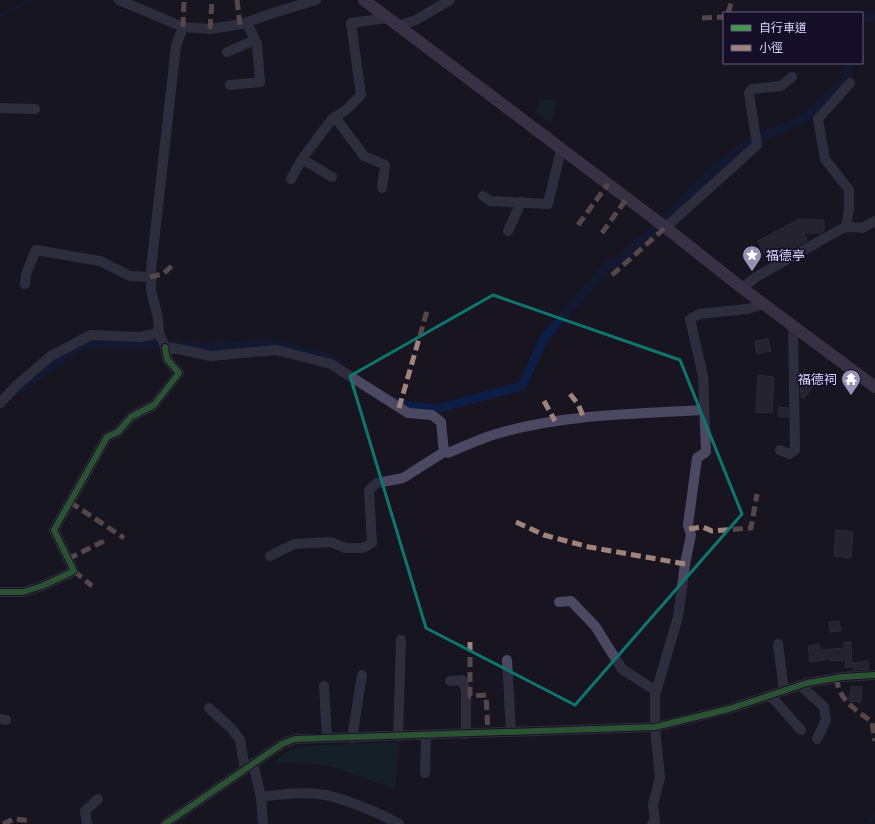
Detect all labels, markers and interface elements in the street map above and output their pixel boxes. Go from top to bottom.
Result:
legend [723,12,863,64]
text: 自行車道 [759,21,807,35]
text: 小徑 [759,41,783,55]
place icon: 福德亭 [741,244,763,272]
place label: 福德亭 [766,248,805,263]
temple icon: 福德祠 [840,368,862,396]
place label: 福德祠 [798,372,837,387]

